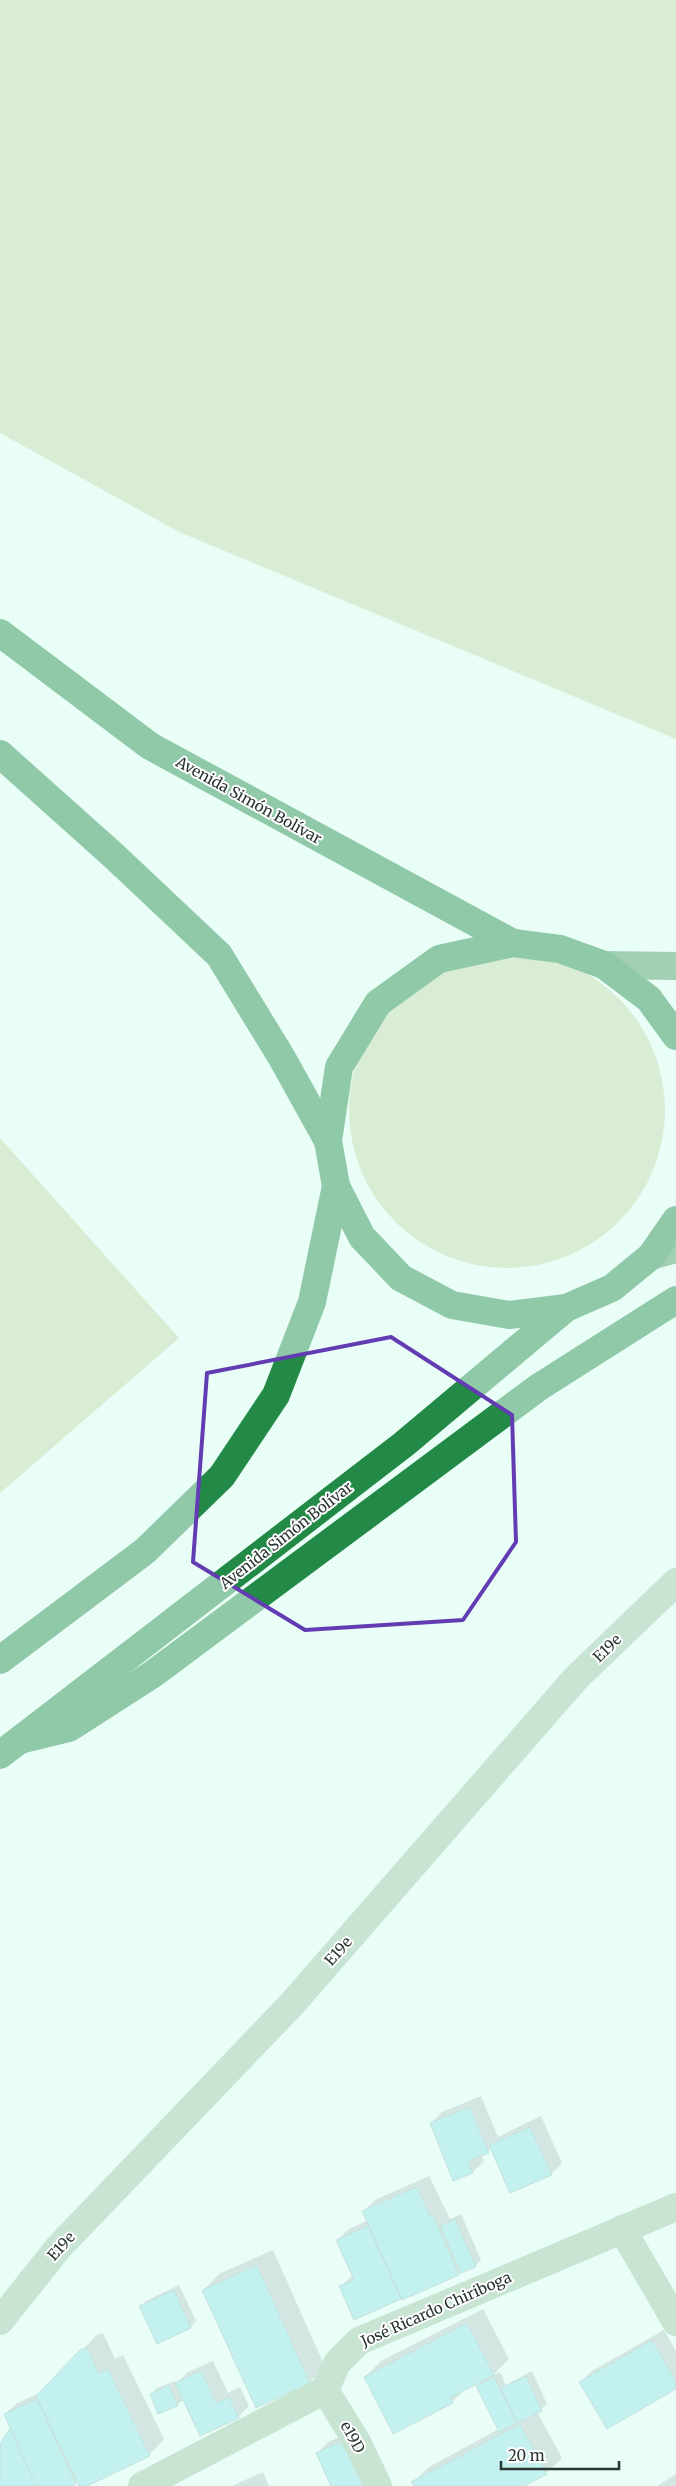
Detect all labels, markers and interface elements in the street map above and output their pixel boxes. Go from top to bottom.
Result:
street label: Avenida Simón Bolívar [172,752,325,848]
street label: Avenida Simón Bolívar [215,1477,356,1593]
street label: E19e [589,1630,625,1666]
street label: E19e [320,1932,356,1969]
street label: E19e [43,2227,79,2264]
street label: José Ricardo Chiriboga [357,2267,514,2351]
street label: e19D [337,2418,369,2456]
scale bar [501,2438,618,2470]
text: 20 m [508,2446,545,2465]

